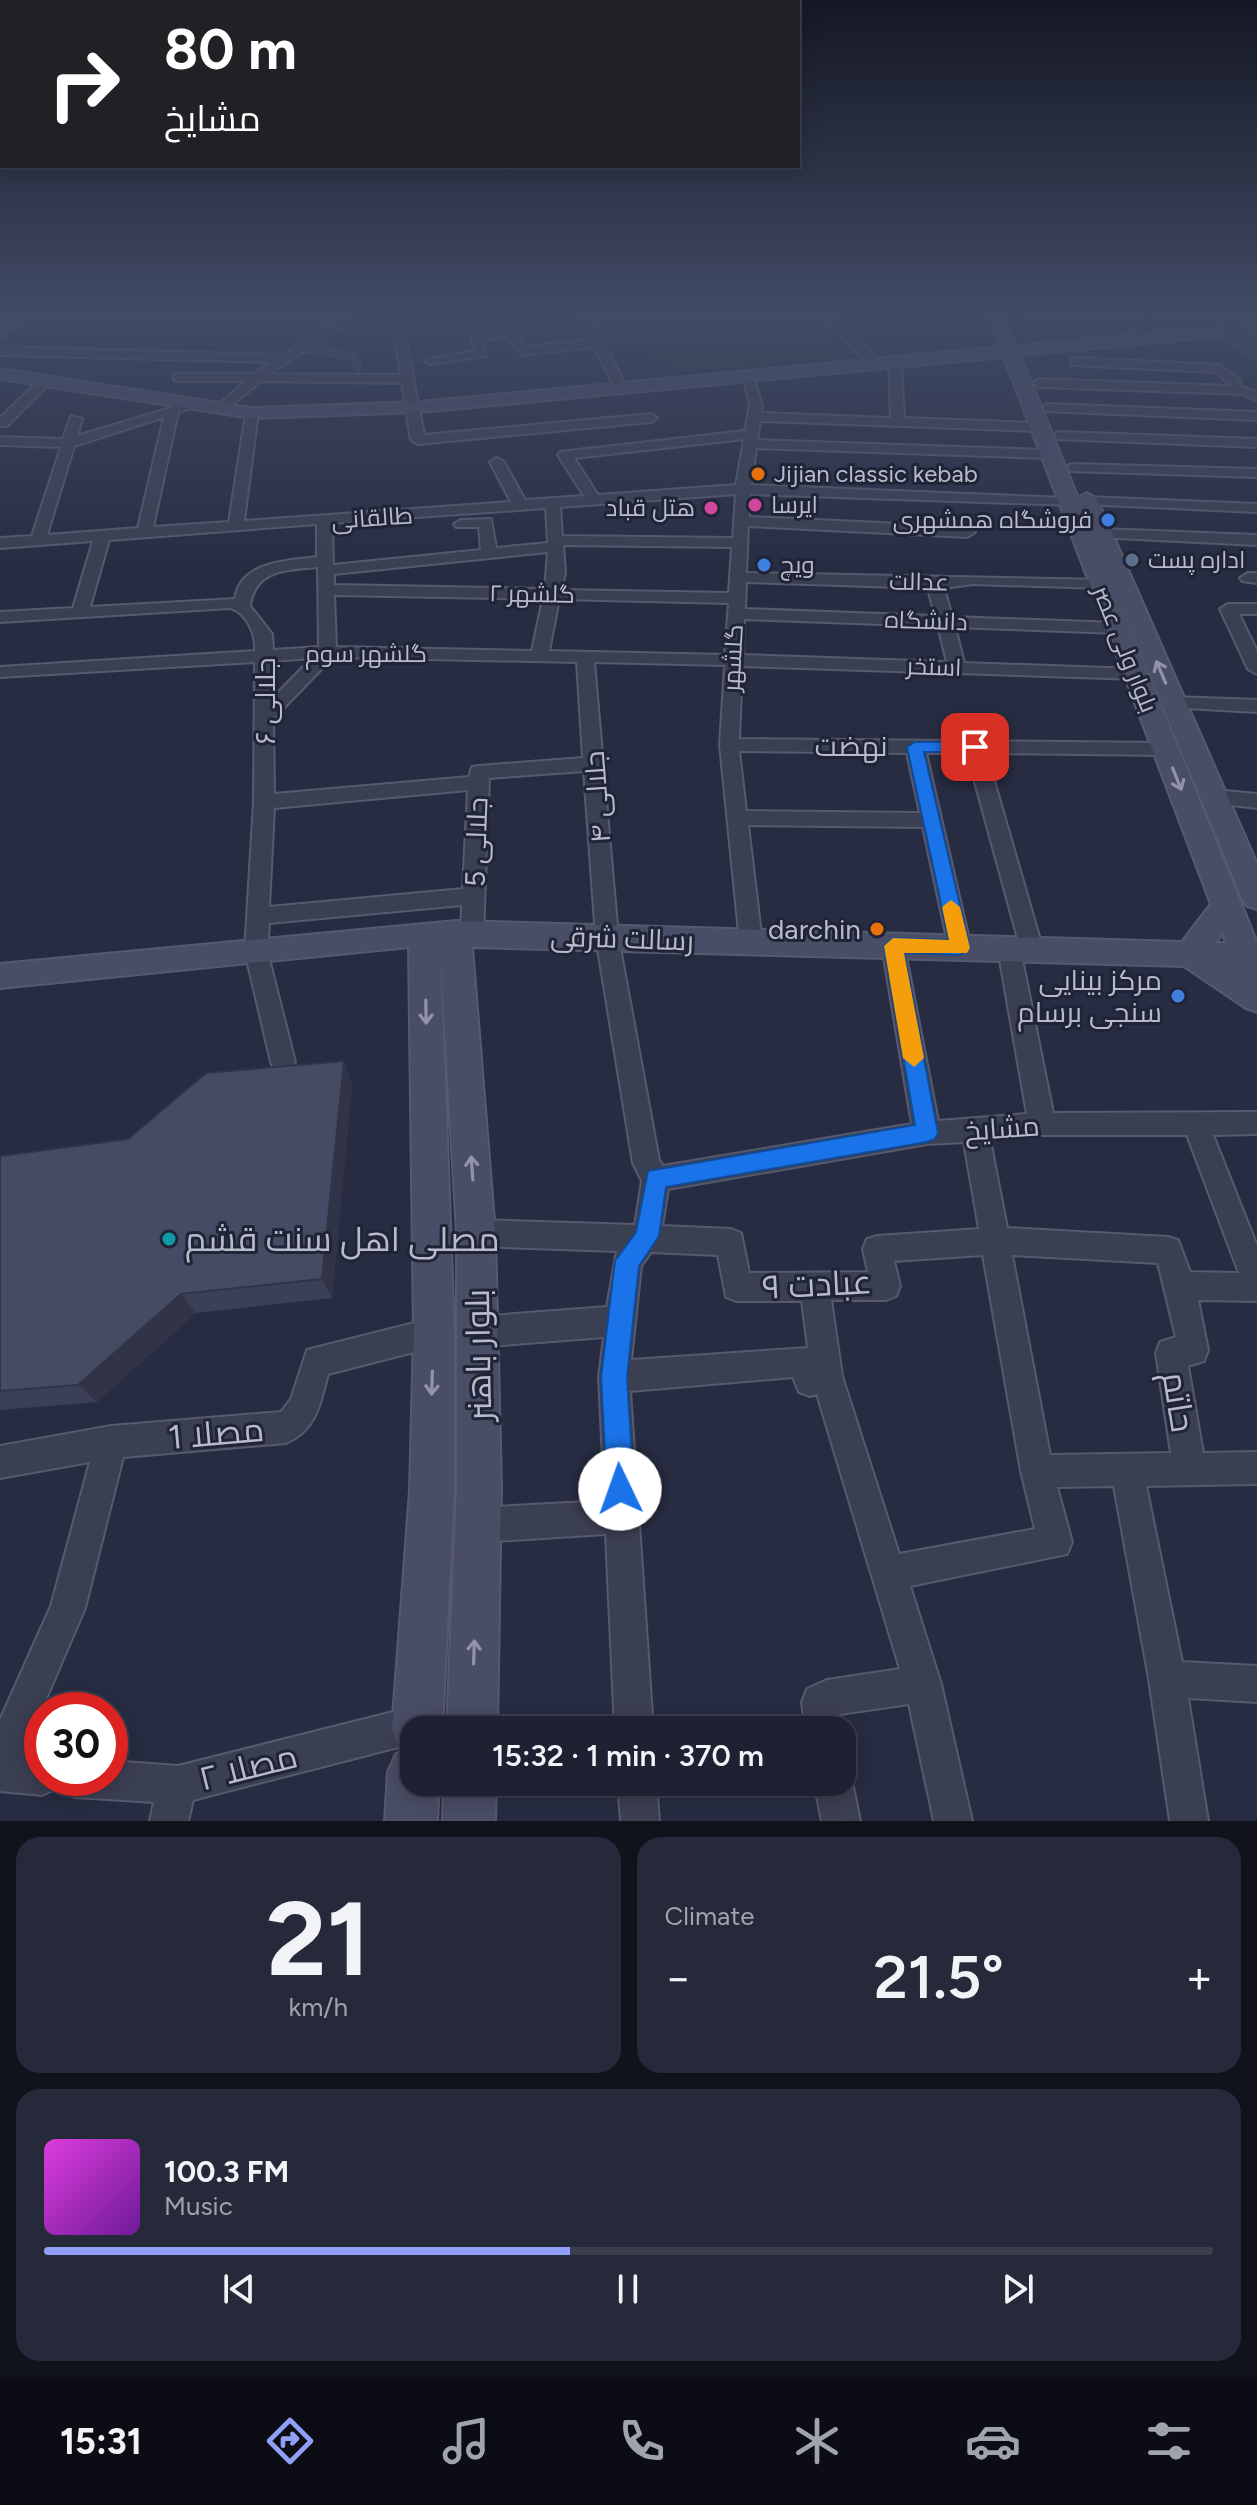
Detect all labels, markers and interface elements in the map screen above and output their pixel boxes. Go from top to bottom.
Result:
text: 80 m [164,16,297,83]
icon: right [32,32,136,136]
text: مشایخ [164,97,261,140]
place label: Jijian classic kebab [774,459,978,488]
marker: Jijian classic kebab [749,465,767,483]
place label: ایرسا [771,490,818,519]
place label: هتل قباد [606,493,695,522]
marker: ایرسا [746,496,764,514]
marker: هتل قباد [702,499,720,517]
street label: طالقانی [330,500,414,535]
place label: فروشگاه همشهری [893,505,1092,534]
marker: فروشگاه همشهری [1099,511,1117,529]
place label: اداره پست [1148,545,1245,576]
place label: ویچ [780,550,815,581]
marker: اداره پست [1123,551,1141,569]
marker: ویچ [755,556,773,574]
street label: عدالت [889,566,949,597]
street label: گلشهر ۲ [489,578,575,609]
street label: بلوار ولی عصر [1086,579,1164,716]
street label: دانشگاه [884,605,968,636]
street label: گلشهر [716,624,749,694]
street label: گلشهر سوم [305,639,427,670]
street label: استخر [904,651,962,682]
street label: جلالی ۶ [248,657,282,745]
one-way arrow [1152,660,1167,685]
pin [941,713,1009,781]
icon: arrive [953,725,997,769]
street label: نهضت [815,729,887,763]
street label: جلالی ۴ [577,750,617,844]
one-way arrow [1171,766,1185,791]
street label: جلالی 5 [457,797,495,887]
place label: darchin [768,912,861,946]
street label: رسالت شرقی [550,919,694,957]
marker: darchin [868,920,886,938]
place label: مرکز بینایی سنجی برسام [1017,963,1162,1032]
marker: مرکز بینایی سنجی برسام [1169,987,1187,1005]
one-way arrow [418,998,433,1025]
street label: مشایخ [963,1108,1041,1150]
one-way arrow [464,1155,479,1182]
place label: مصلی اهل سنت قشم [185,1219,500,1263]
marker: مصلی اهل سنت قشم [160,1230,178,1248]
street label: عبادت ۹ [761,1261,873,1308]
street label: بلوار باهنر [457,1289,500,1423]
one-way arrow [425,1369,440,1396]
street label: حاتم [1151,1369,1203,1436]
street label: مصلا 1 [166,1409,266,1458]
position arrow [578,1447,662,1531]
one-way arrow [467,1639,482,1666]
speed limit sign: 30 [24,1692,128,1796]
street label: مصلا ۲ [195,1736,302,1799]
text: 15:32 · 1 min · 370 m [492,1737,764,1774]
text: 21 [266,1876,370,2001]
text: Climate [665,1900,754,1932]
text: 21.5° [874,1941,1004,2013]
text: − [665,1951,692,2004]
text: + [1186,1951,1213,2004]
text: km/h [289,1991,348,2023]
text: 100.3 FM [164,2153,289,2190]
text: Music [164,2190,233,2222]
icon: previous [217,2267,261,2311]
icon: pause [606,2267,650,2311]
icon: next [996,2267,1040,2311]
icon: directions [262,2413,318,2469]
icon: music [438,2413,494,2469]
icon: phone [614,2413,670,2469]
icon: climate [789,2413,845,2469]
icon: car [965,2413,1021,2469]
icon: filters [1141,2413,1197,2469]
text: 15:31 [60,2420,142,2463]

